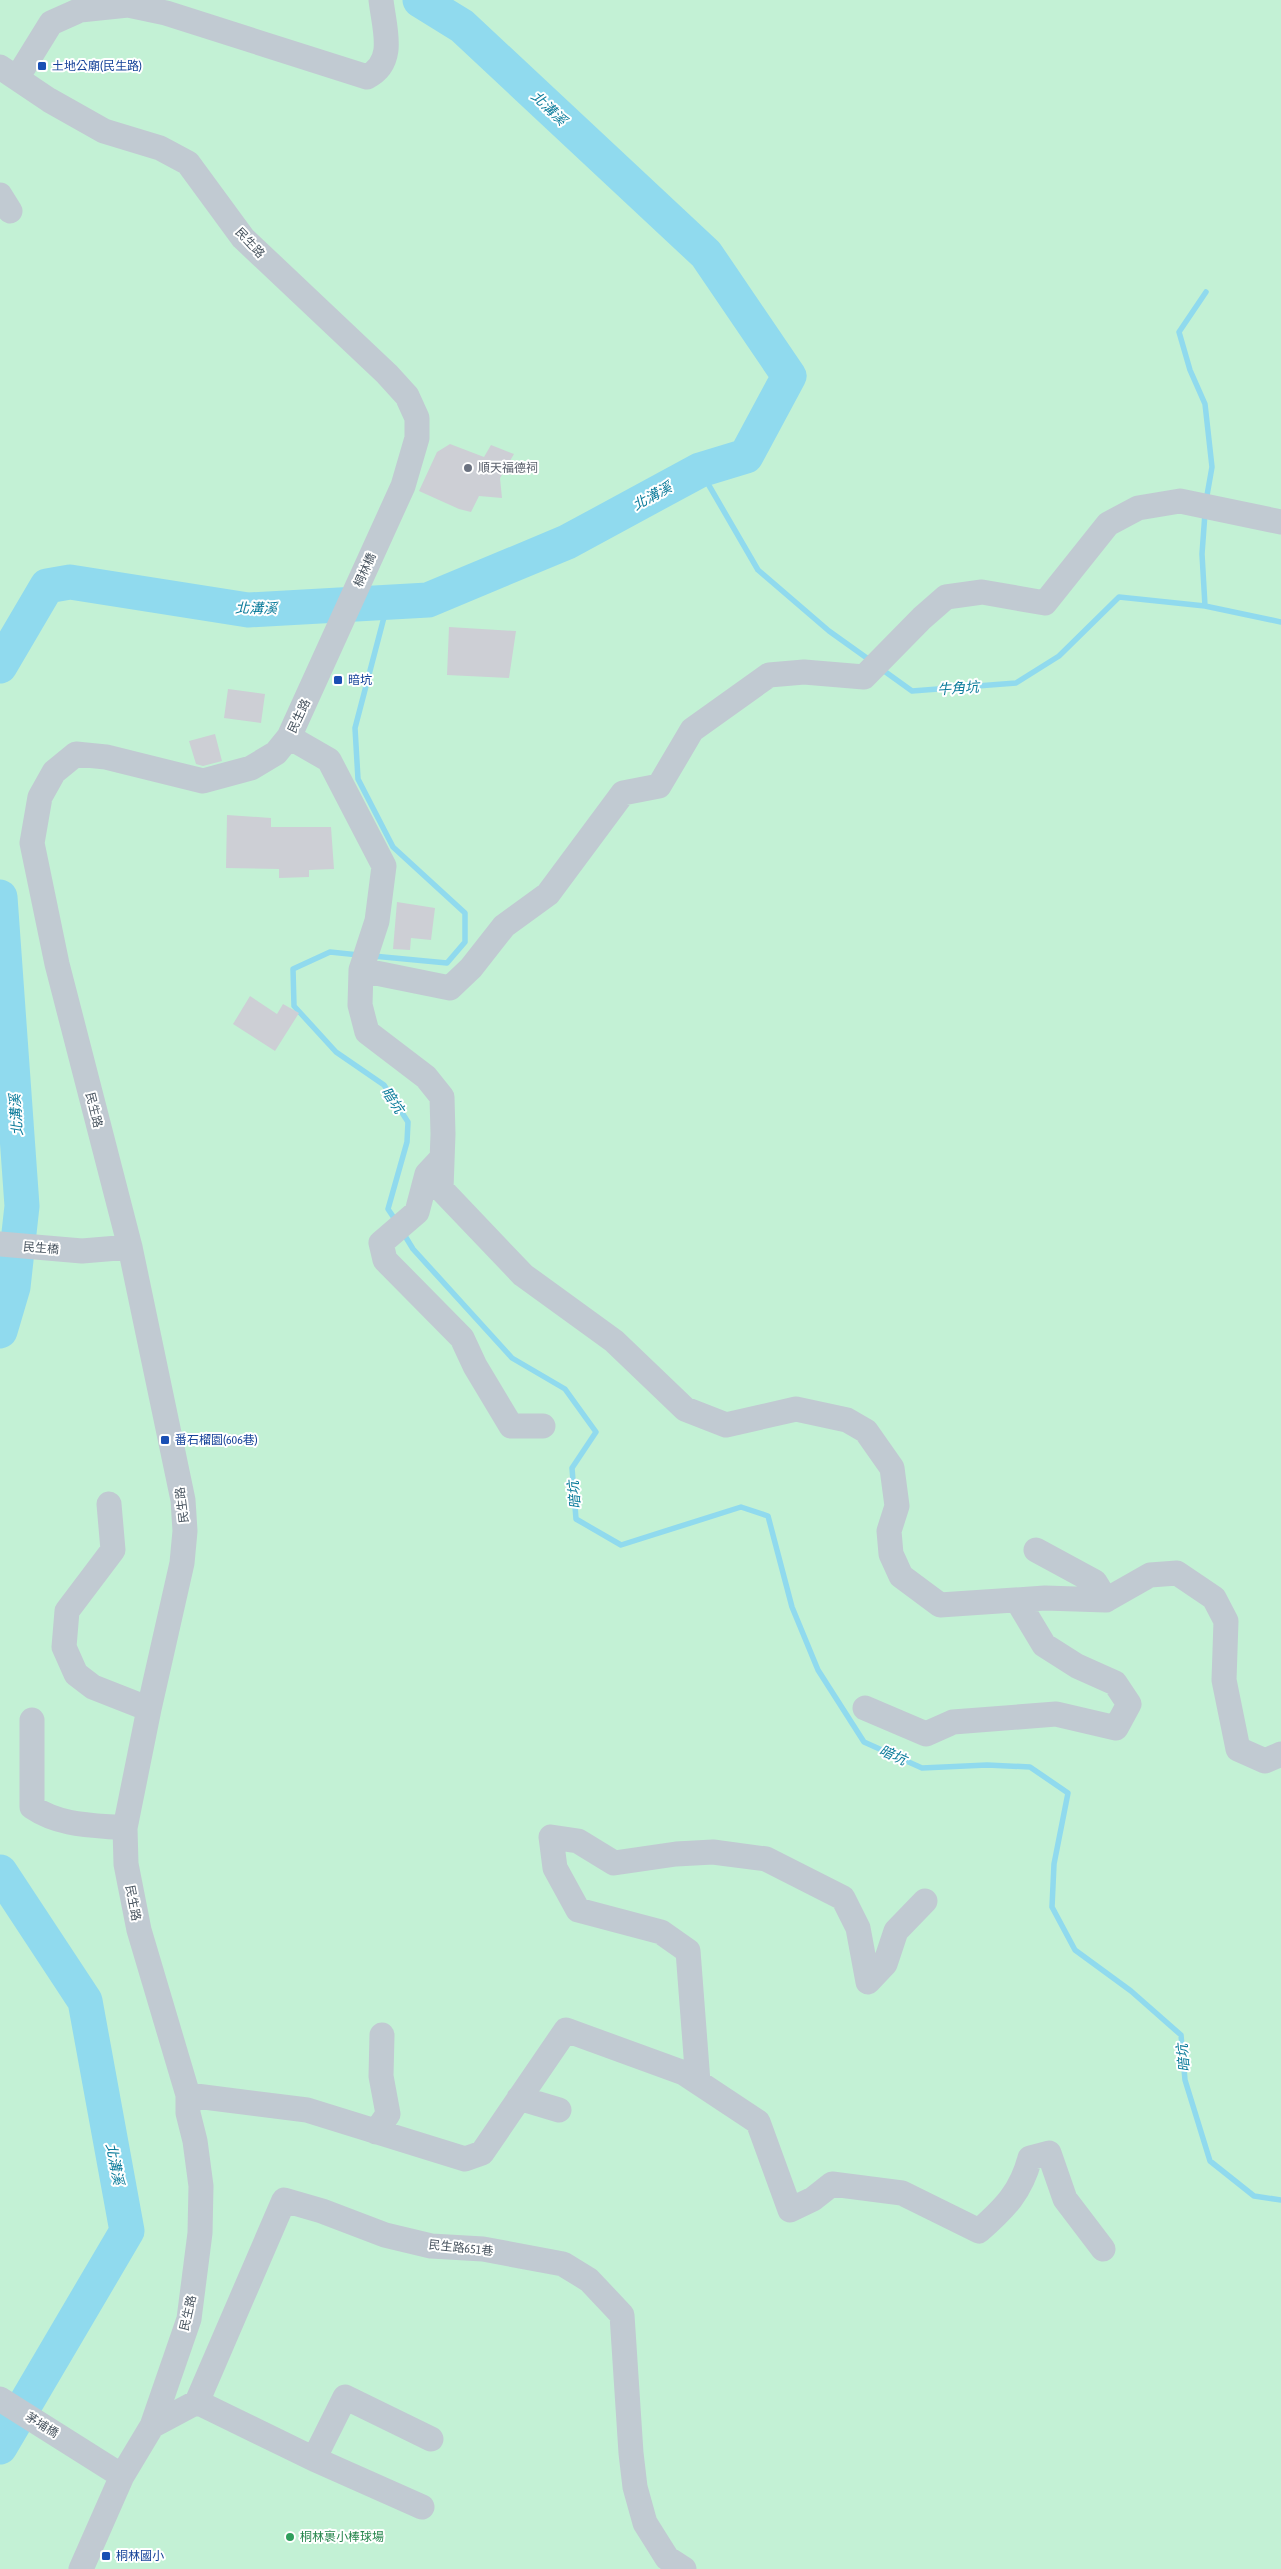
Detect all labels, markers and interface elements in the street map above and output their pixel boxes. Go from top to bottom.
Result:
place label: 土地公廟(民生路) [52,59,142,73]
marker: 土地公廟(民生路) [36,60,48,72]
water label: 北溝溪 [528,88,571,130]
street label: 民生路 [233,225,267,261]
place label: 順天福德祠 [478,461,538,475]
marker: 順天福德祠 [462,462,474,474]
water label: 北溝溪 [630,478,676,513]
street label: 桐林橋 [351,551,379,589]
water label: 北溝溪 [235,600,279,616]
place label: 暗坑 [348,673,372,687]
marker: 暗坑 [332,674,344,686]
water label: 牛角坑 [936,678,982,697]
street label: 民生路 [285,697,313,735]
water label: 暗坑 [379,1084,409,1118]
water label: 北溝溪 [6,1091,25,1137]
street label: 民生路 [83,1091,105,1129]
street label: 民生橋 [22,1239,60,1257]
place label: 番石榴園(606巷) [175,1433,258,1447]
marker: 番石榴園(606巷) [159,1434,171,1446]
water label: 暗坑 [565,1478,583,1510]
street label: 民生路 [173,1486,191,1524]
water label: 暗坑 [877,1742,911,1769]
street label: 民生路 [123,1884,143,1922]
water label: 暗坑 [1174,2041,1192,2073]
water label: 北溝溪 [103,2142,127,2188]
street label: 民生路651巷 [428,2238,494,2258]
street label: 民生路 [177,2294,199,2332]
street label: 茅埔橋 [23,2410,61,2440]
place label: 桐林裹小棒球場 [300,2530,384,2544]
marker: 桐林裹小棒球場 [284,2531,296,2543]
place label: 桐林國小 [116,2549,164,2563]
marker: 桐林國小 [100,2550,112,2562]

